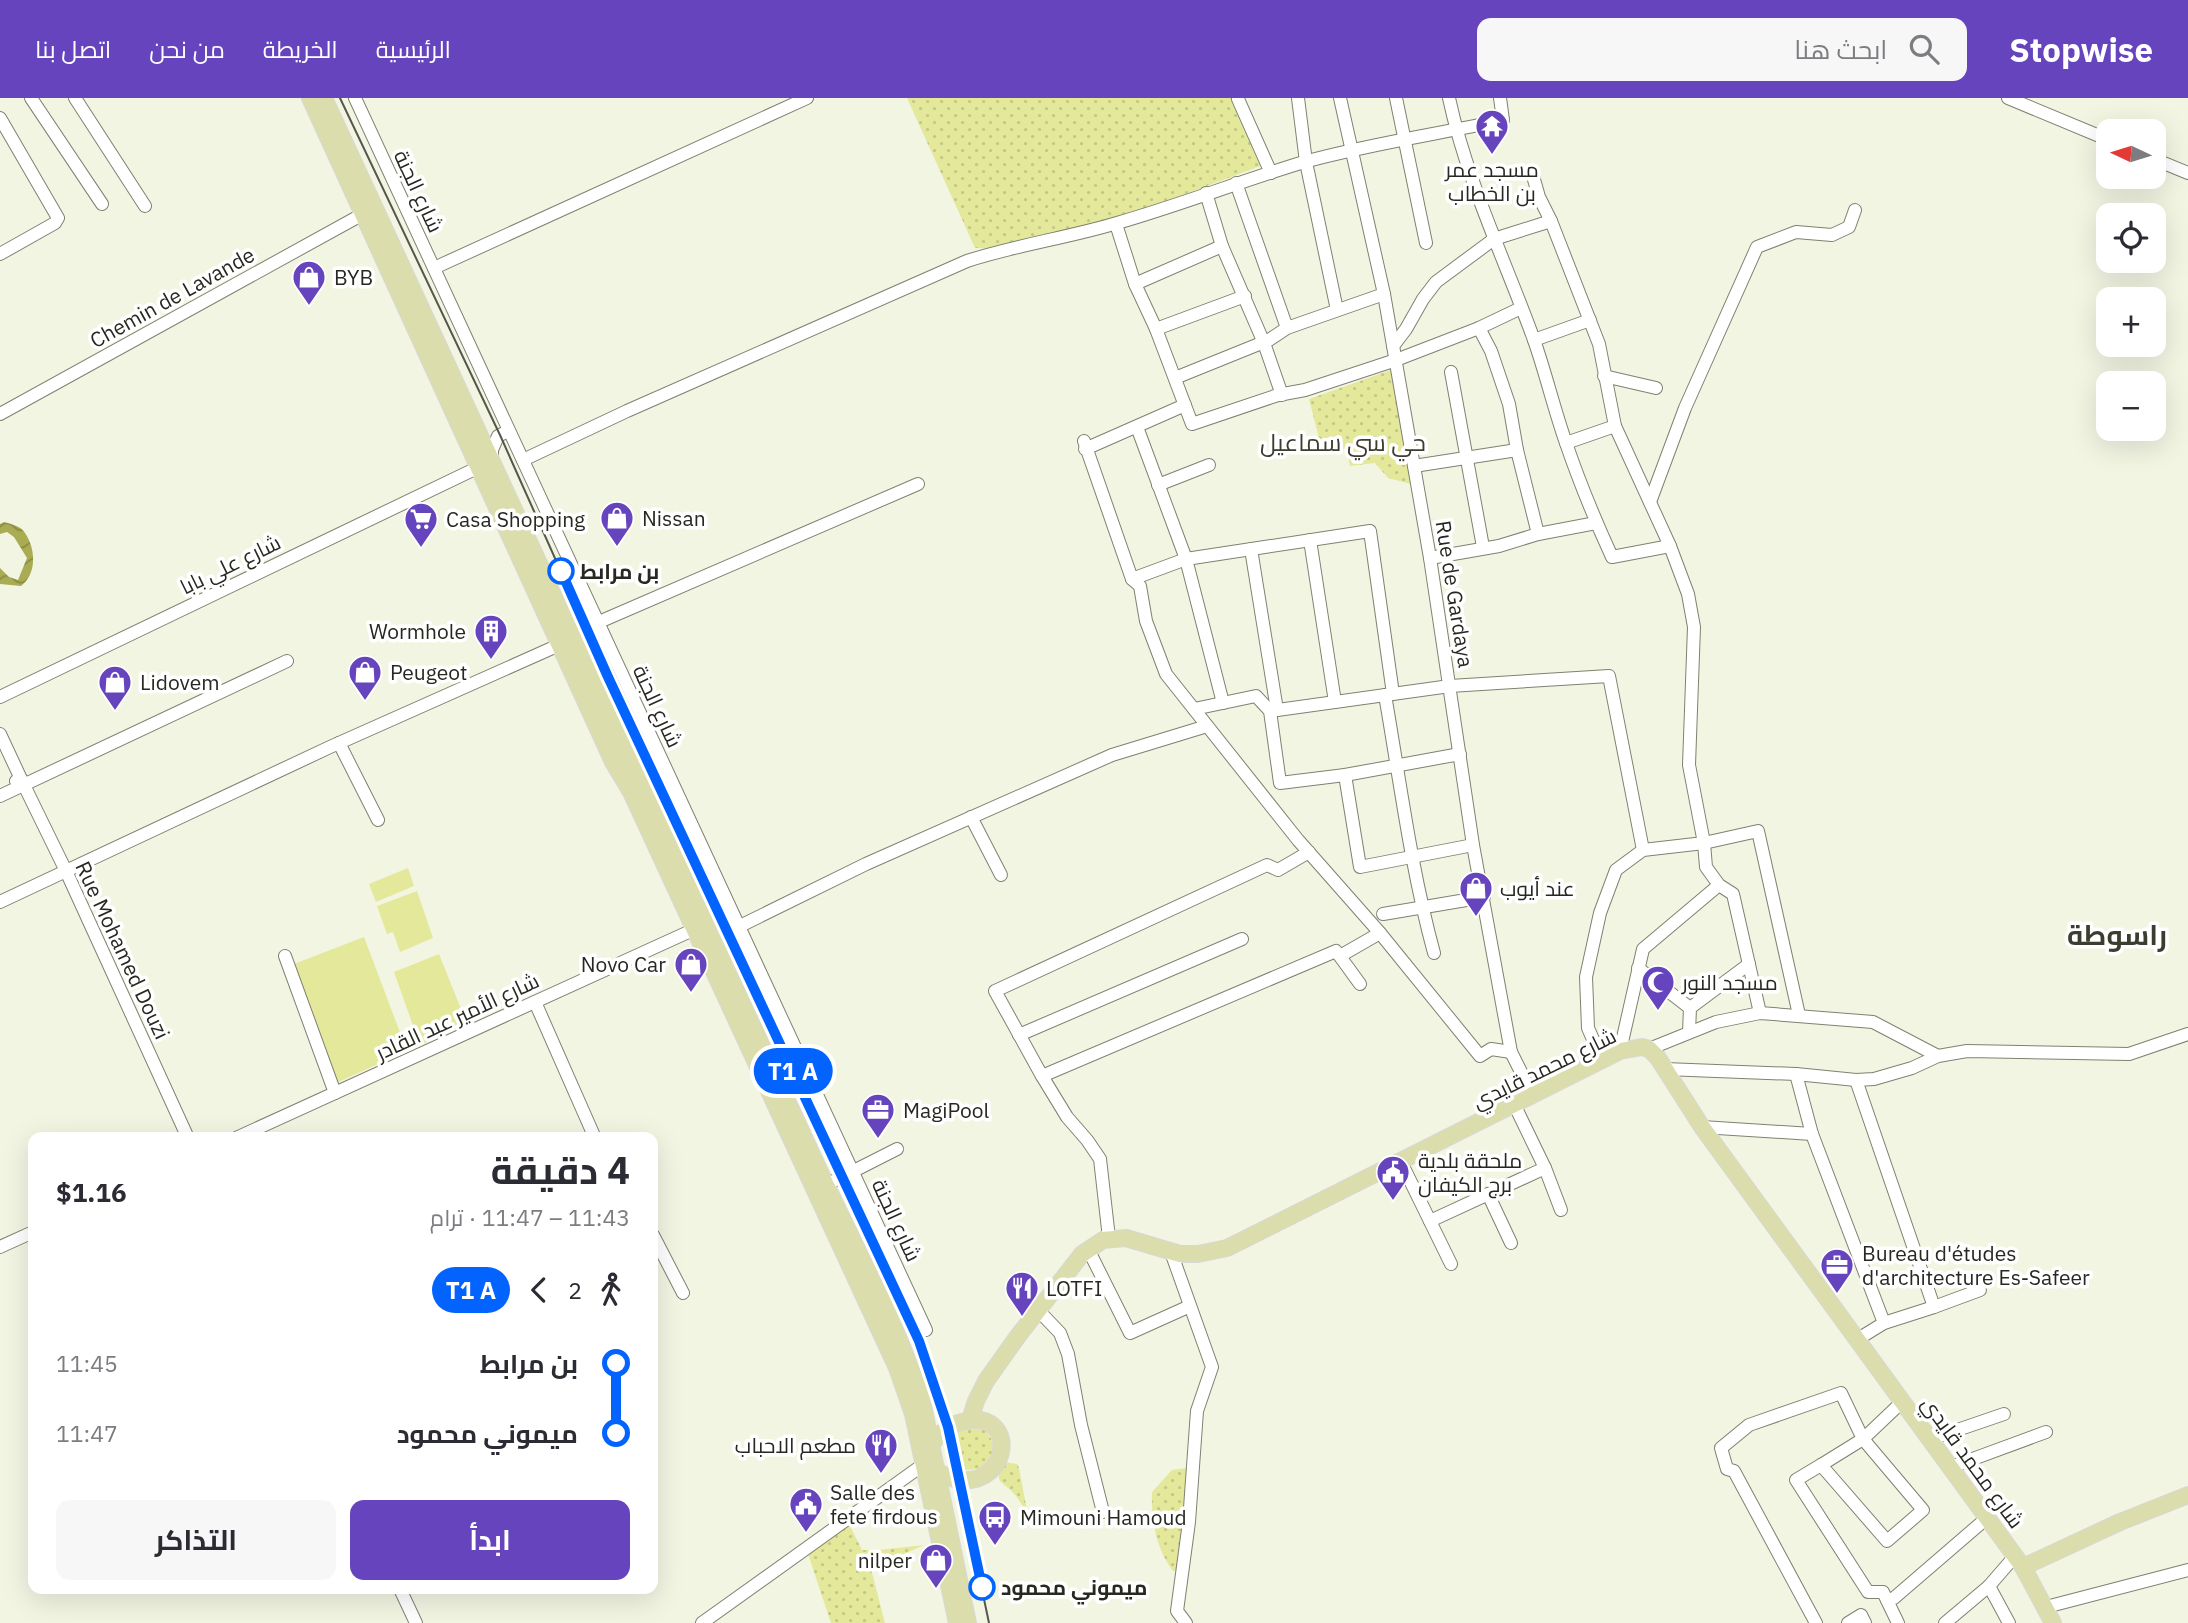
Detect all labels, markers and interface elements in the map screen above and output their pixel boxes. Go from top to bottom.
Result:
search box [1477,18,1967,81]
text: Stopwise [2009,28,2153,71]
icon: search [1905,30,1943,68]
text: ابحث هنا [1794,32,1887,66]
text: اتصل بنا [35,33,111,65]
text: من نحن [149,33,225,65]
text: الخريطة [263,33,338,65]
text: الرئيسية [376,33,451,65]
temple icon: مسجد عمر بن الخطاب [1473,107,1511,156]
north arrow [2096,119,2166,189]
map controls [2096,119,2166,441]
street label: شارع الجنة [387,145,450,237]
place label: مسجد عمر بن الخطاب [1444,155,1539,207]
button: locate [2096,203,2166,273]
street label: Chemin de Lavande [85,240,259,354]
shop icon: BYB [290,258,328,307]
place label: BYB [334,263,373,291]
button: + [2096,287,2166,357]
button: − [2096,371,2166,441]
district label: حي سي سماعيل [1260,426,1426,462]
shop icon: Nissan [598,499,636,548]
supermarket icon: Casa Shopping [402,500,440,549]
place label: Nissan [642,504,706,532]
place label: Casa Shopping [446,505,585,533]
street label: Rue de Gardaya [1430,518,1480,670]
street label: شارع علي بابا [175,528,286,603]
place label: بن مرابط [580,557,659,585]
marker: بن مرابط [548,558,574,584]
building icon: Wormhole [472,612,510,661]
place label: Wormhole [369,617,466,645]
shop icon: Peugeot [346,653,384,702]
place label: Peugeot [390,658,467,686]
street label: شارع الجنة [626,660,689,752]
shop icon: Lidovem [96,663,134,712]
place label: Lidovem [140,668,220,696]
street label: Rue Mohamed Douzi [69,856,177,1044]
shop icon: عند أيوب [1457,869,1495,918]
place label: عند أيوب [1500,874,1575,902]
district label: راسوطة [2067,916,2167,953]
shop icon: Novo Car [672,945,710,994]
place label: Novo Car [581,950,666,978]
mosque icon: مسجد النور [1639,963,1677,1012]
street label: شارع الأمير عبد القادر [370,966,544,1067]
place label: مسجد النور [1681,968,1778,996]
street label: شارع محمد قايدي [1467,1021,1622,1118]
line badge: T1 A [744,1048,842,1094]
text: T1 A [768,1055,818,1087]
office icon: MagiPool [859,1091,897,1140]
place label: MagiPool [903,1096,989,1124]
text: 4 دقيقة [491,1145,630,1194]
place label: ملحقة بلدية برج الكيفان [1418,1146,1522,1199]
public building icon: ملحقة بلدية برج الكيفان [1374,1153,1412,1202]
street label: شارع الجنة [865,1174,928,1266]
text: $1.16 [56,1175,127,1209]
text: 11:43 – 11:47 · ترام [430,1202,630,1232]
place label: Bureau d'études d'architecture Es-Safeer [1862,1239,2090,1291]
office icon: Bureau d'études d'architecture Es-Safeer [1818,1246,1856,1295]
restaurant icon: LOTFI [1003,1269,1041,1318]
icon: back [520,1271,558,1309]
icon: walk [592,1271,630,1309]
text: T1 A [446,1274,496,1306]
place label: LOTFI [1046,1274,1103,1302]
text: 2 [568,1275,582,1305]
text: بن مرابط [480,1346,578,1380]
text: 11:45 [56,1348,118,1378]
street label: شارع محمد قايدي [1913,1390,2030,1535]
text: ميموني محمود [397,1416,578,1450]
text: 11:47 [56,1418,118,1448]
restaurant icon: مطعم الاحباب [862,1426,900,1475]
place label: مطعم الاحباب [735,1431,856,1460]
place label: Salle des fete firdous [830,1478,938,1530]
public building icon: Salle des fete firdous [787,1485,825,1534]
bus stop icon: Mimouni Hamoud [976,1498,1014,1547]
button: التذاكر [56,1500,336,1580]
button: ابدأ [350,1500,630,1580]
place label: Mimouni Hamoud [1020,1503,1187,1531]
shop icon: nilper [917,1541,955,1590]
place label: nilper [858,1546,912,1574]
place label: ميموني محمود [1001,1573,1147,1605]
marker: ميموني محمود [969,1574,995,1600]

